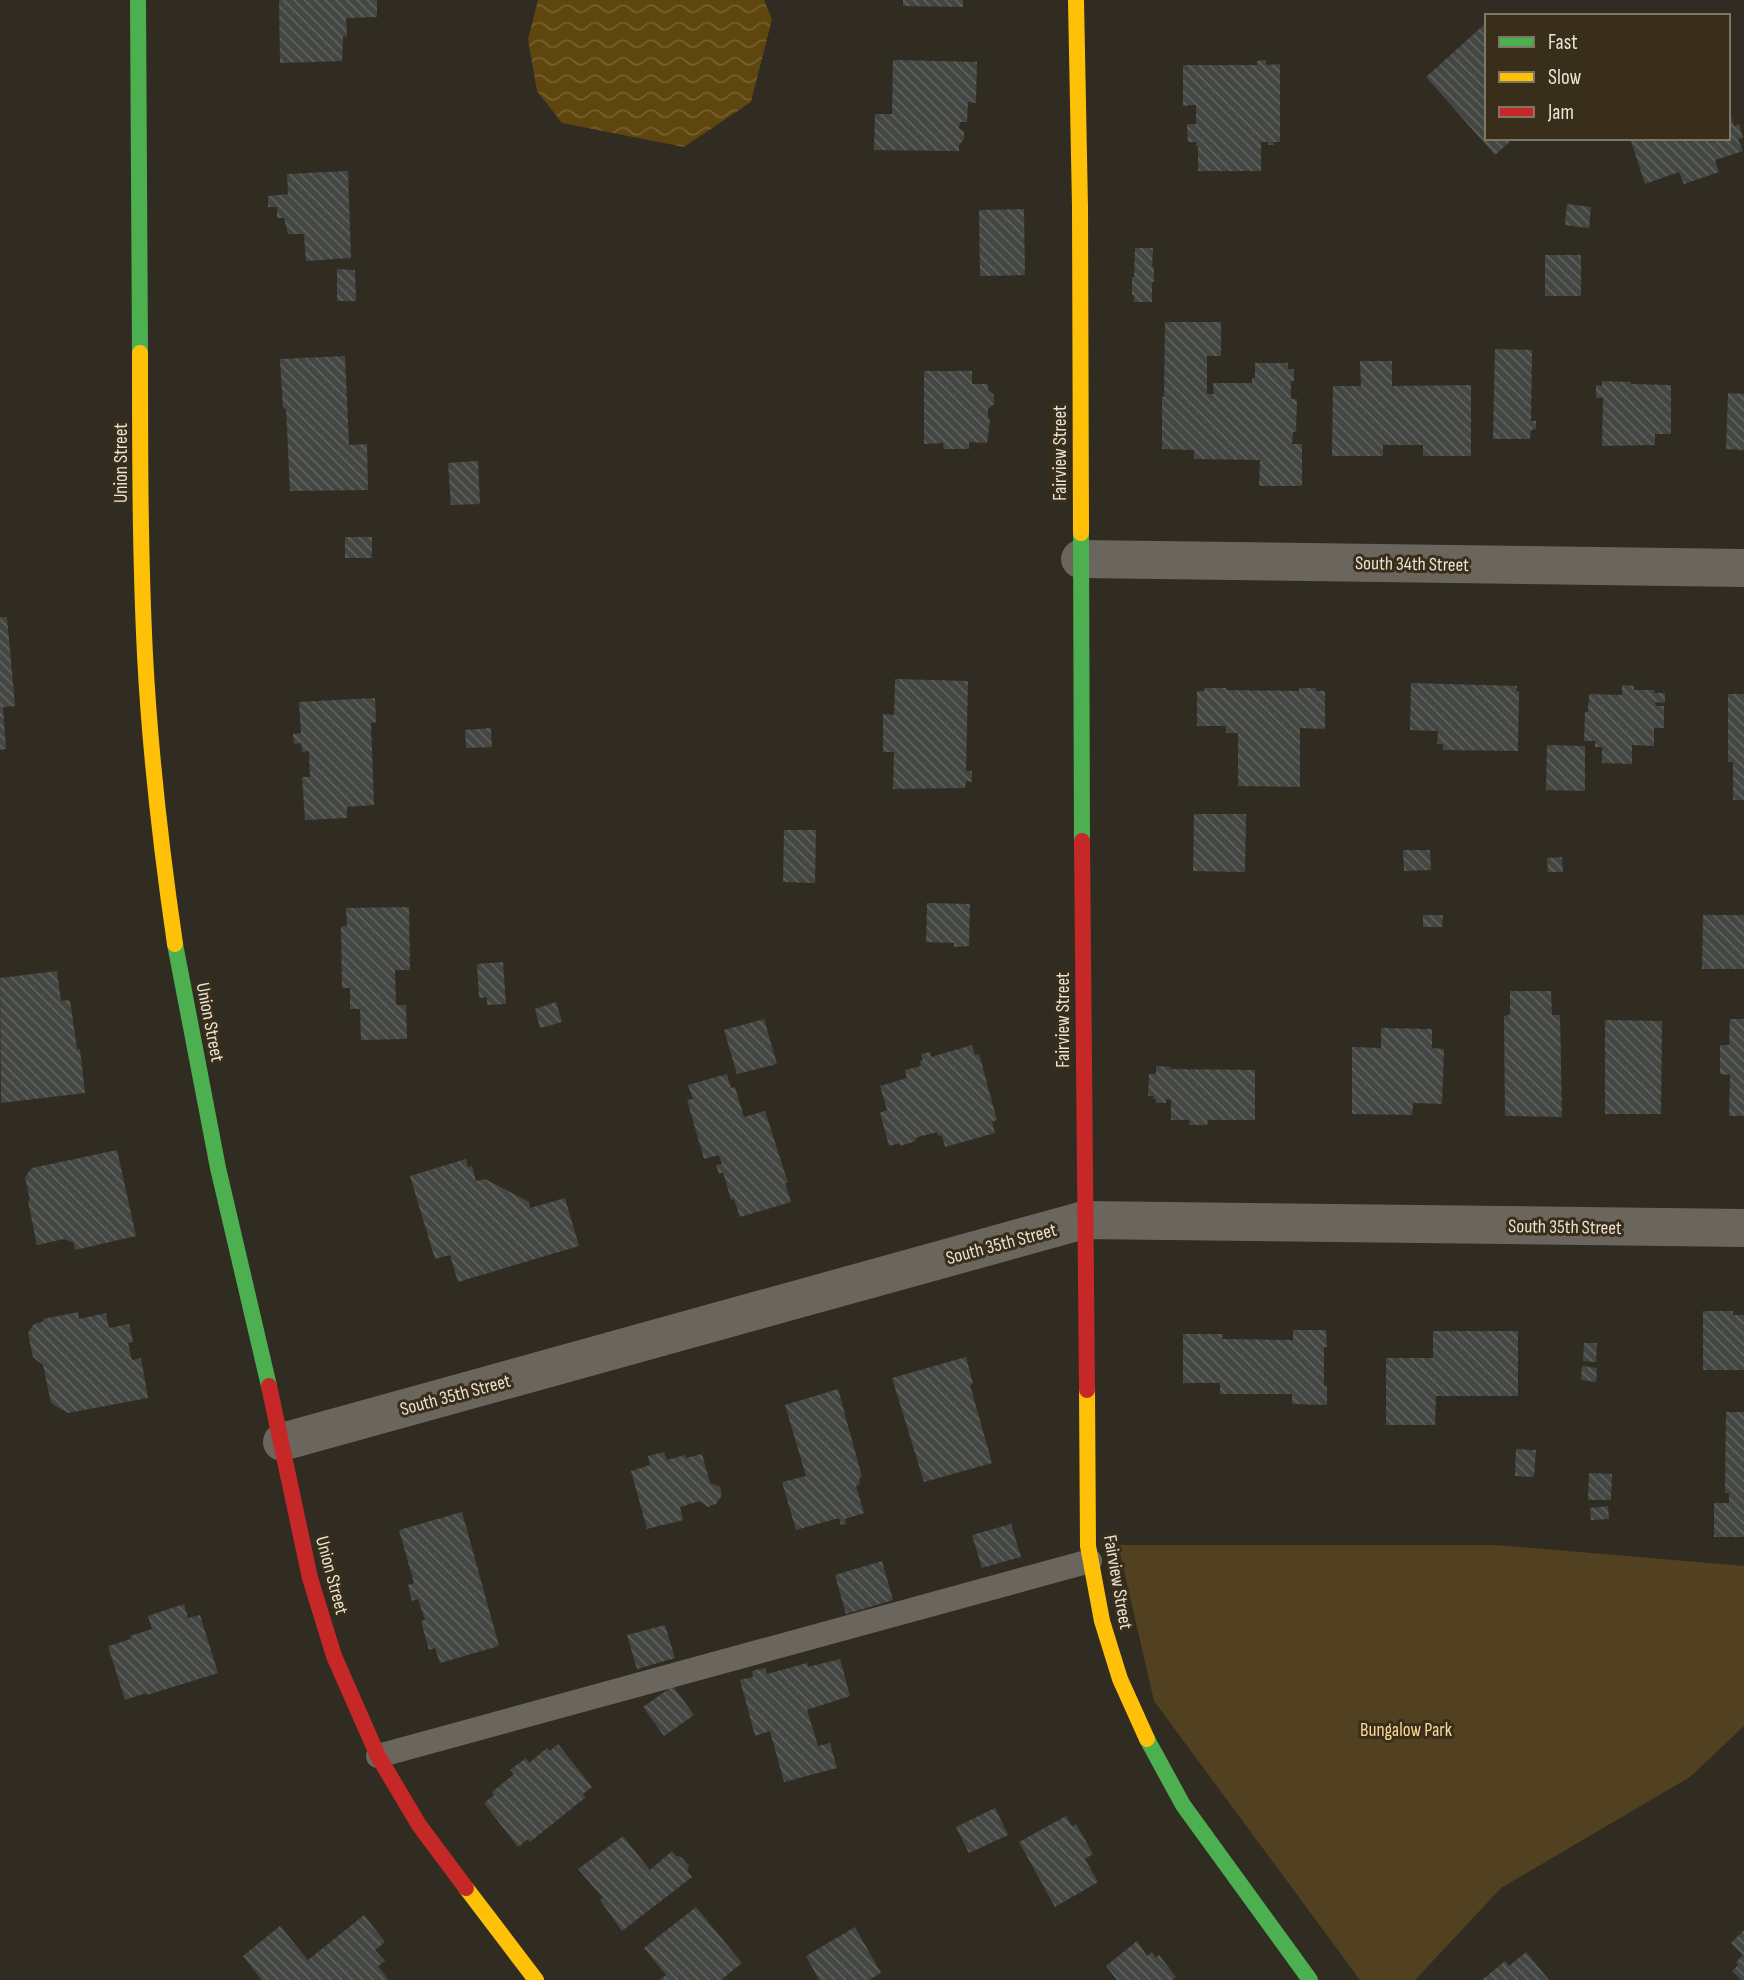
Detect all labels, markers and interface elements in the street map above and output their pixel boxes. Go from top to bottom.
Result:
legend [1485,14,1730,140]
text: Fast [1548,30,1578,55]
text: Slow [1548,65,1582,90]
text: Jam [1547,100,1574,125]
street label: Fairview Street [1049,405,1072,501]
street label: Union Street [110,423,133,503]
street label: South 34th Street [1355,552,1469,577]
street label: Fairview Street [1052,972,1075,1068]
street label: Union Street [191,981,229,1064]
street label: South 35th Street [1508,1215,1622,1240]
street label: South 35th Street [944,1219,1059,1270]
street label: South 35th Street [398,1370,513,1421]
street label: Fairview Street [1098,1533,1137,1632]
street label: Union Street [310,1534,353,1617]
park label: Bungalow Park [1360,1719,1453,1742]

